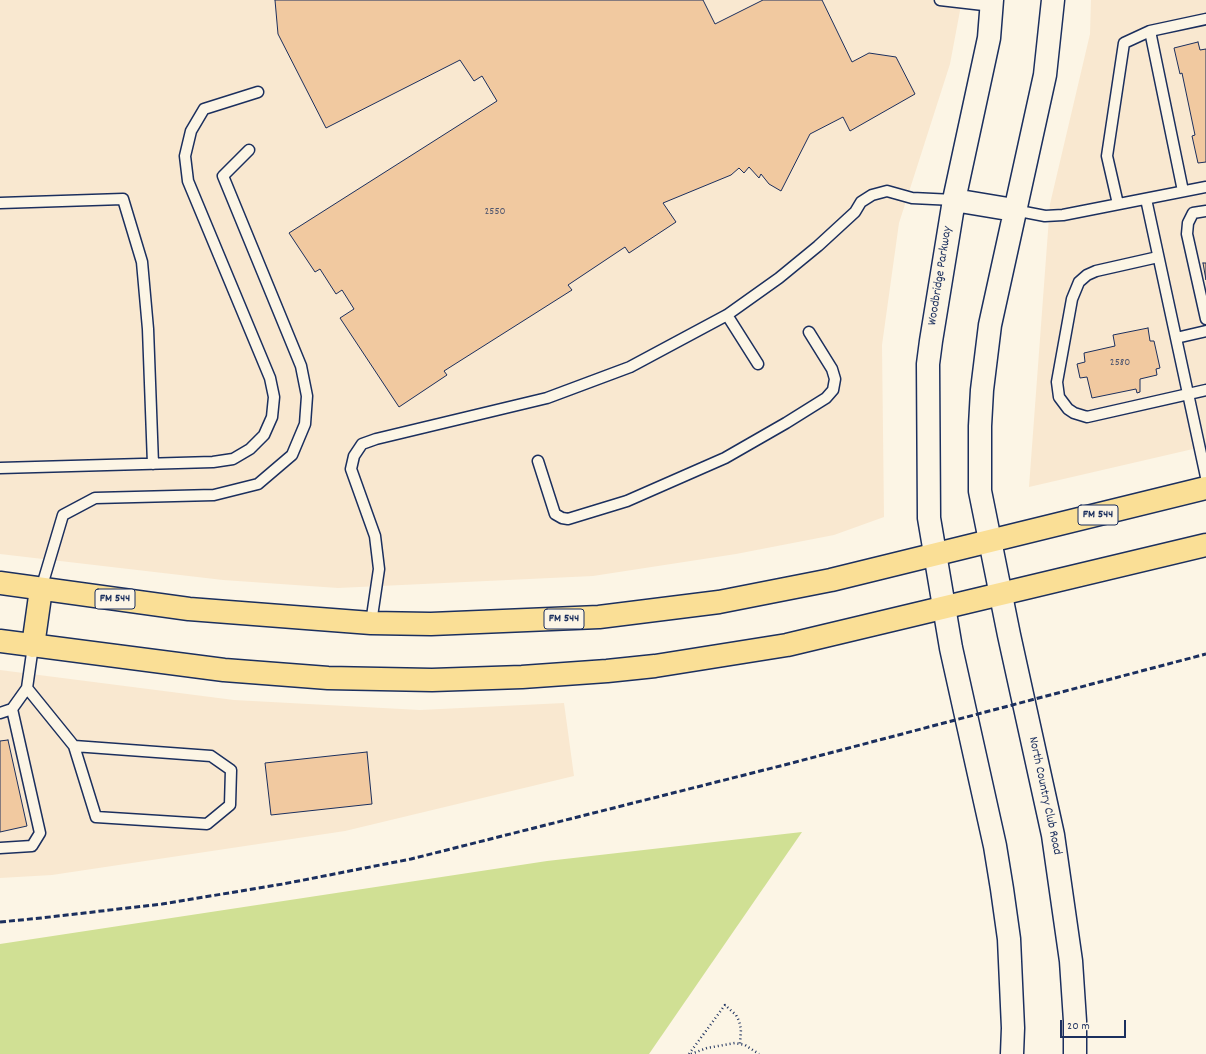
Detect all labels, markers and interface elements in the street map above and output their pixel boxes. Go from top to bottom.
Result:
house number: 2550 [485,205,505,219]
street label: Woodbridge Parkway [925,225,957,327]
house number: 2580 [1110,356,1130,370]
road number: FM 544 [1078,505,1118,525]
road number: FM 544 [95,589,135,609]
road number: FM 544 [544,609,584,629]
street label: North Country Club Road [1024,735,1064,857]
scale bar [1062,1012,1128,1038]
text: 20 m [1067,1018,1090,1035]

